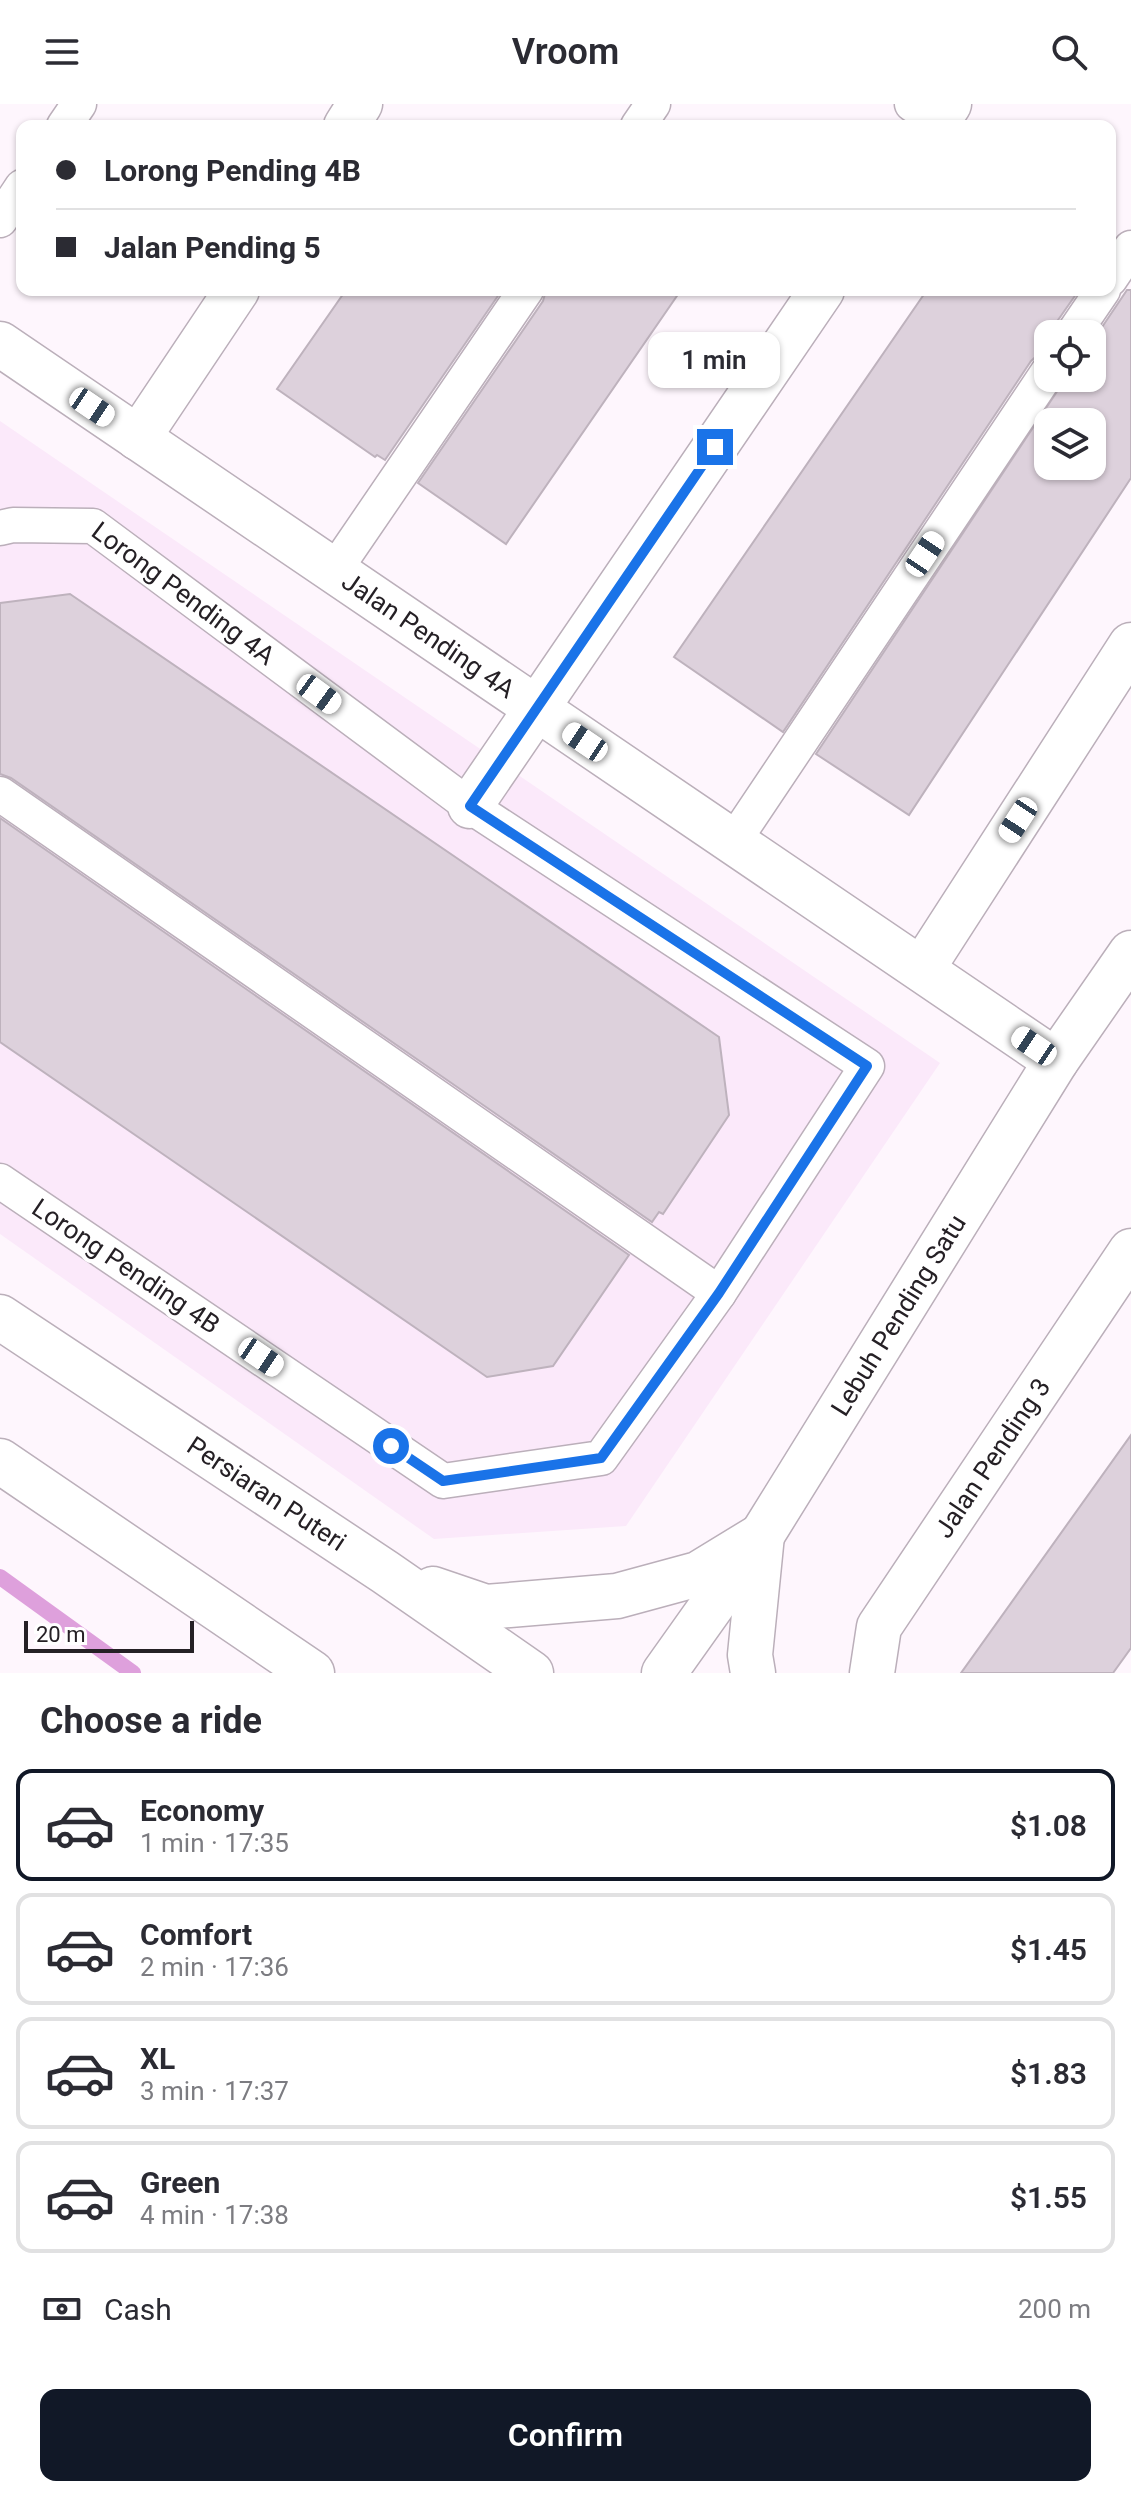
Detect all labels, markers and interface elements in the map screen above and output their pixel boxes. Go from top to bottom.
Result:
icon: menu [40,30,84,74]
icon: search [1047,30,1091,74]
text: Vroom [512,31,619,73]
text: Lorong Pending 4B [104,153,361,188]
text: Jalan Pending 5 [104,230,321,265]
map controls [1034,320,1106,480]
button: locate [1034,320,1106,392]
callout: 1 min [649,331,781,387]
text: 1 min [681,345,747,375]
car [65,384,119,430]
button: layers [1034,408,1106,480]
route end [697,429,733,465]
street label: Lorong Pending 4A [86,516,281,671]
car [902,527,948,581]
street label: Jalan Pending 4A [336,566,521,704]
car [293,670,345,718]
car [558,719,612,765]
car [995,793,1041,847]
car [1007,1023,1061,1069]
street label: Lorong Pending 4B [27,1192,225,1340]
street label: Lebuh Pending Satu [825,1209,972,1421]
car [234,1334,288,1380]
street label: Jalan Pending 3 [928,1373,1056,1543]
route start [373,1428,409,1464]
street label: Persiaran Puteri [182,1430,352,1557]
scale bar [24,1617,194,1653]
text: 20 m [36,1622,85,1647]
text: Choose a ride [40,1700,262,1742]
icon: car [44,1789,116,1861]
text: Economy [140,1793,264,1828]
text: $1.08 [1010,1808,1087,1843]
text: 1 min · 17:35 [140,1828,289,1858]
icon: car [44,1913,116,1985]
text: Comfort [140,1917,252,1952]
text: $1.45 [1010,1932,1087,1967]
text: 2 min · 17:36 [140,1952,289,1982]
icon: car [44,2037,116,2109]
text: XL [140,2041,175,2076]
text: $1.83 [1010,2056,1087,2091]
text: 3 min · 17:37 [140,2076,289,2106]
icon: car [44,2161,116,2233]
text: Green [140,2165,220,2200]
text: $1.55 [1010,2180,1087,2215]
text: 4 min · 17:38 [140,2200,289,2230]
icon: cash [40,2287,84,2331]
text: Cash [104,2292,172,2327]
text: 200 m [1018,2294,1091,2324]
button: Confirm [40,2389,1091,2481]

